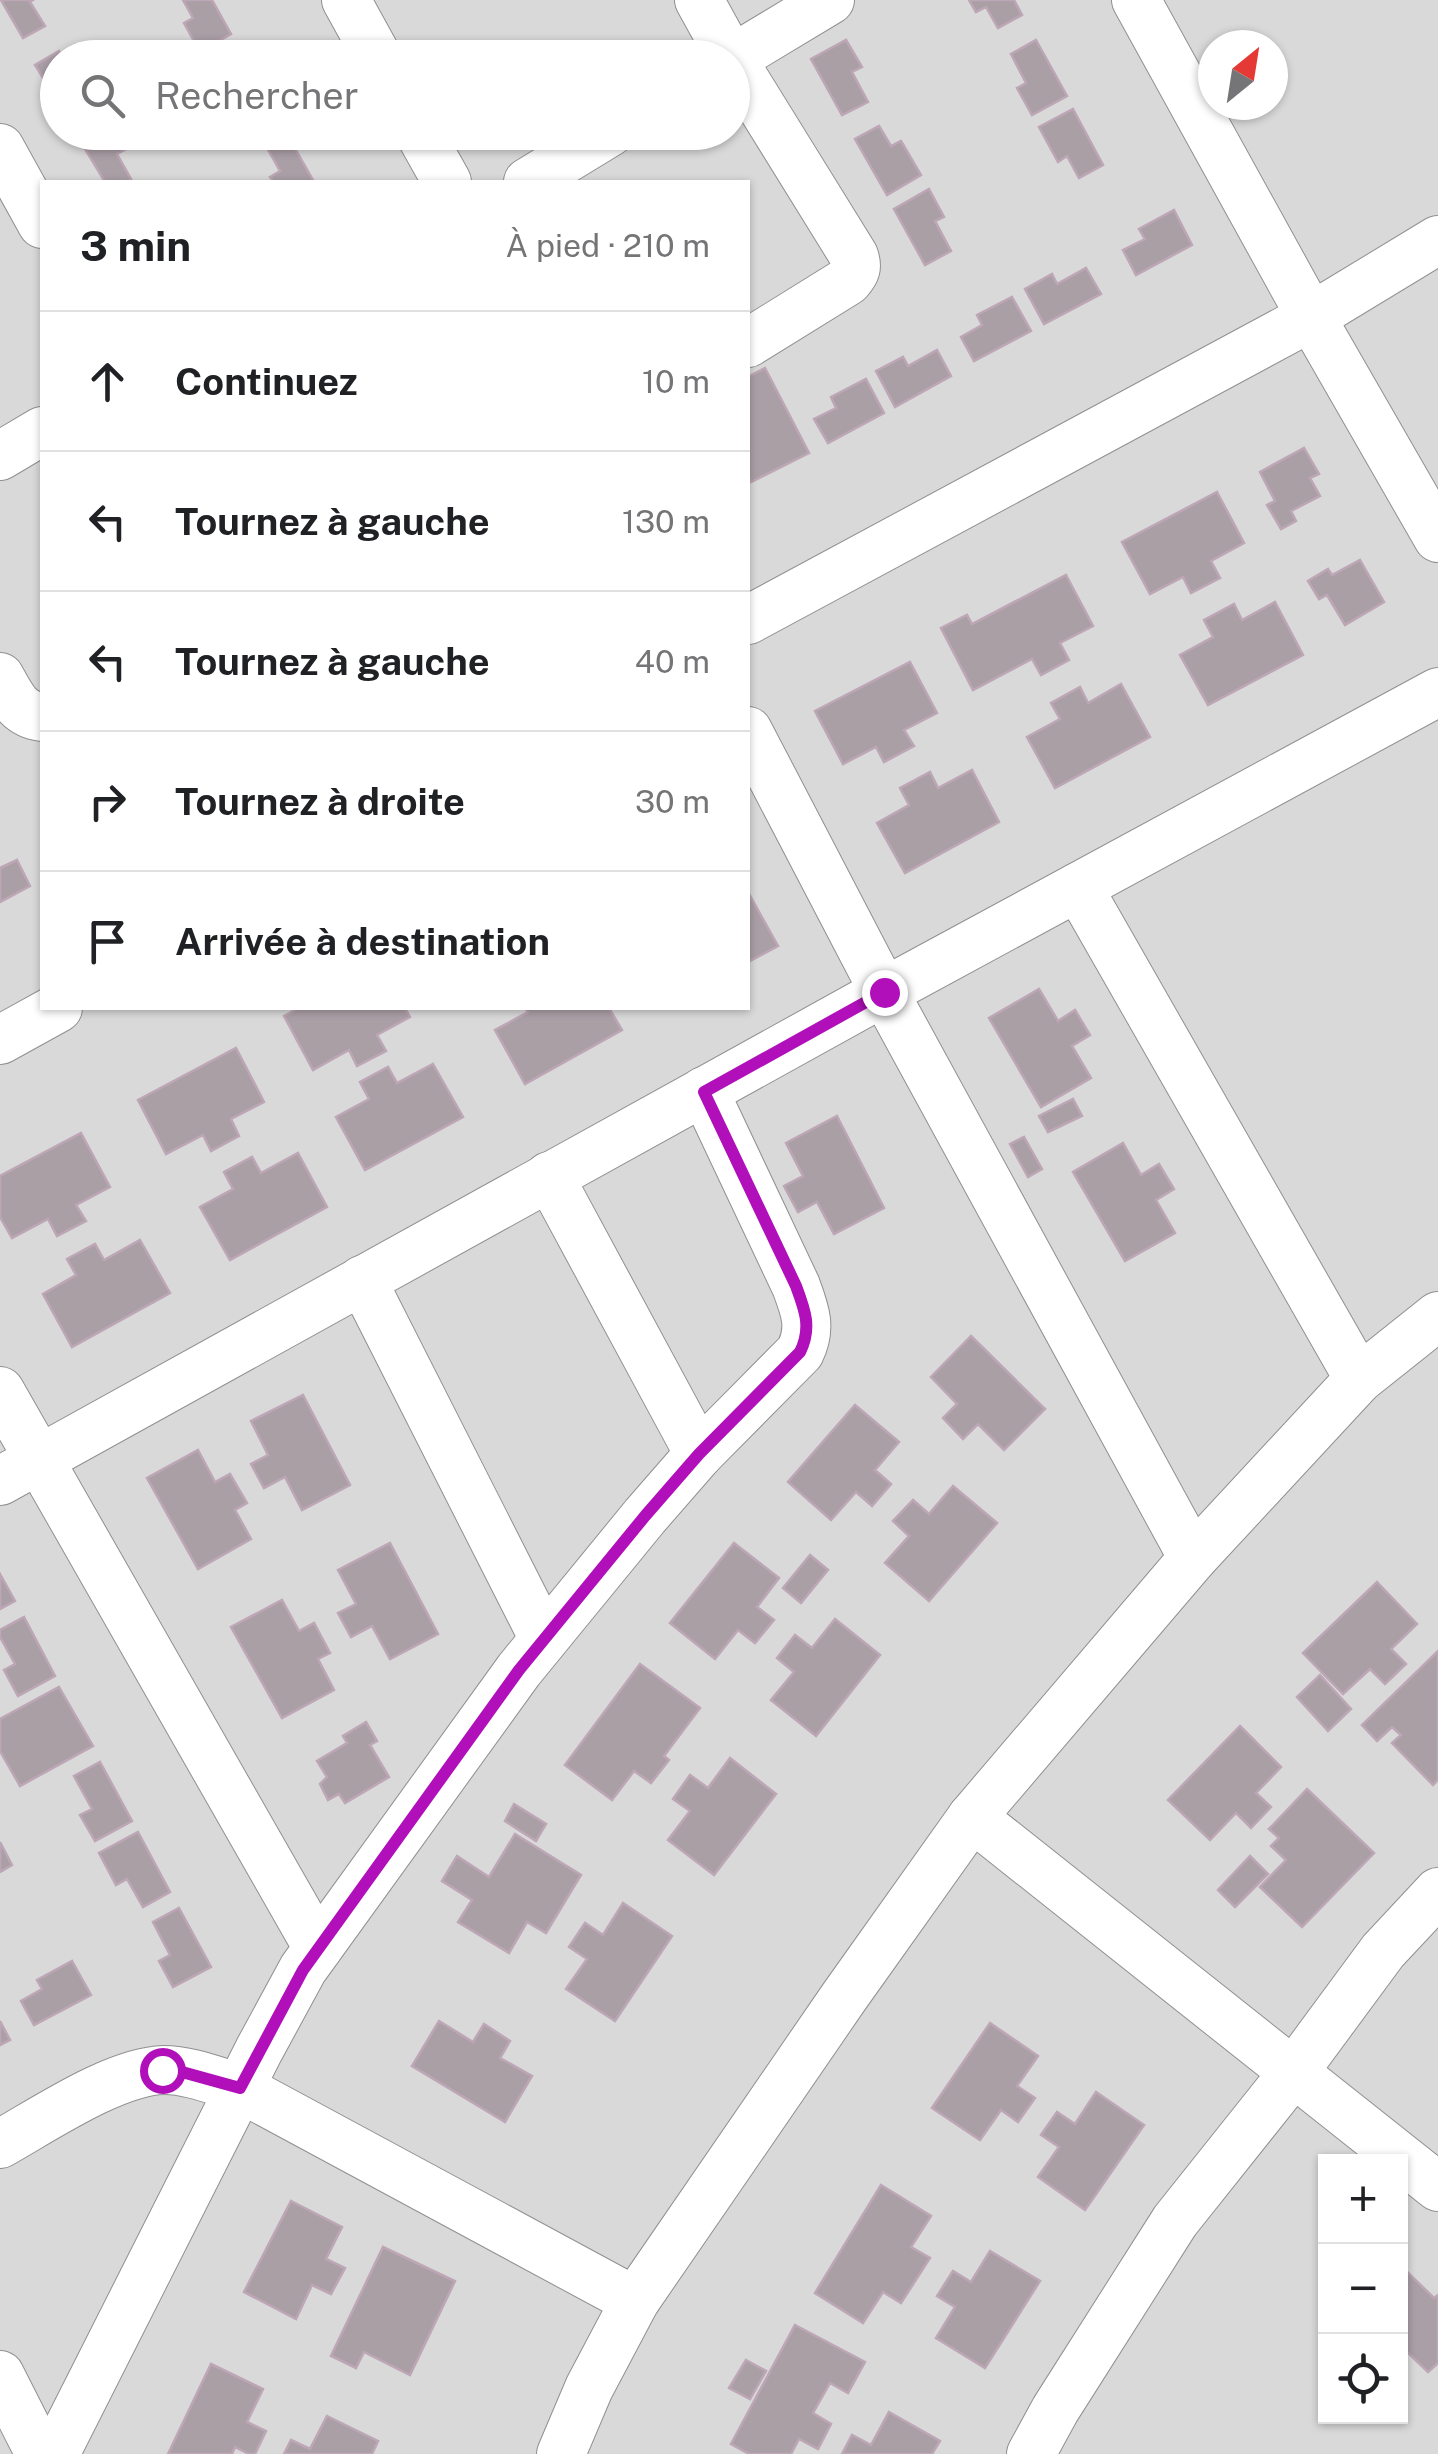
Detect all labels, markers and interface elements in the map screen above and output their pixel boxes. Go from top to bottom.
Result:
north arrow [1198,30,1288,120]
search box [40,40,750,150]
icon: search [75,68,130,123]
text: Rechercher [155,73,359,118]
text: 3 min [80,221,191,270]
text: À pied · 210 m [505,227,710,264]
icon: ahead [80,354,135,409]
text: Continuez [175,359,358,404]
text: 10 m [642,363,710,400]
icon: left [80,494,135,549]
text: Tournez à gauche [175,499,490,544]
text: 130 m [622,503,710,540]
icon: left [80,634,135,689]
text: Tournez à gauche [175,639,490,684]
text: 40 m [635,643,710,680]
icon: right [80,774,135,829]
text: Tournez à droite [175,779,465,824]
text: 30 m [635,783,710,820]
icon: arrive [80,914,135,969]
text: Arrivée à destination [175,919,550,964]
route end [862,970,908,1016]
route start [140,2048,186,2094]
map controls [1318,2154,1408,2424]
button: + [1318,2154,1408,2244]
button: − [1318,2244,1408,2334]
button: locate [1318,2334,1408,2424]

